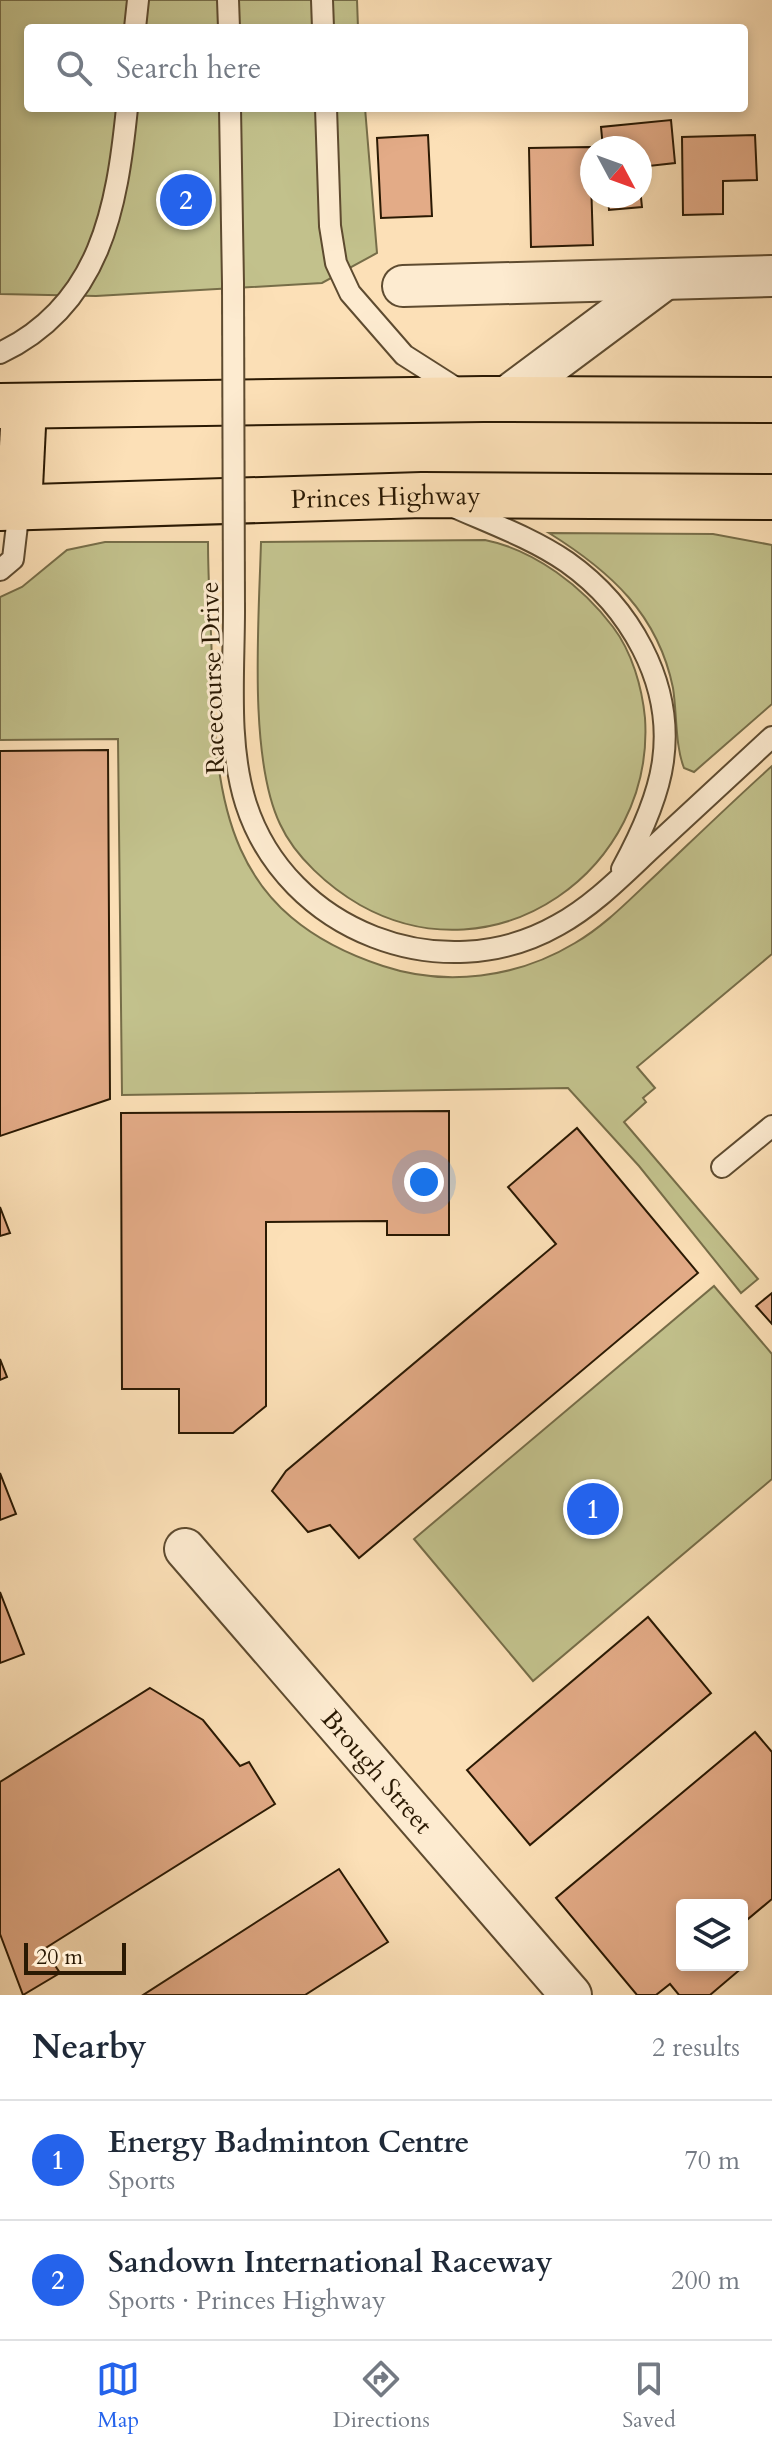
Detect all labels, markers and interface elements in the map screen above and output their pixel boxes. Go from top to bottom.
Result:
search box [24,24,748,112]
icon: search [52,46,96,90]
text: Search here [116,48,261,89]
north arrow [580,136,652,208]
pin: 2 [160,170,212,230]
street label: Princes Highway [290,478,481,517]
street label: Racecourse Drive [192,581,233,775]
your location [404,1162,444,1202]
pin: 1 [567,1479,619,1539]
street label: Brough Street [313,1702,441,1841]
map controls [676,1899,748,1971]
button: layers [676,1899,748,1971]
scale bar [24,1939,126,1975]
text: 20 m [36,1942,83,1972]
text: Nearby [32,2024,147,2070]
text: 2 results [652,2030,740,2065]
text: Energy Badminton Centre [108,2122,469,2163]
text: 1 [51,2143,65,2178]
text: 70 m [684,2143,740,2178]
text: Sports [108,2163,175,2198]
text: Sandown International Raceway [108,2242,553,2283]
text: 2 [51,2263,65,2298]
text: 200 m [671,2263,740,2298]
text: Sports · Princes Highway [108,2283,386,2318]
tab: Map [96,2357,140,2435]
tab: Directions [333,2357,430,2435]
tab: Saved [622,2357,676,2435]

